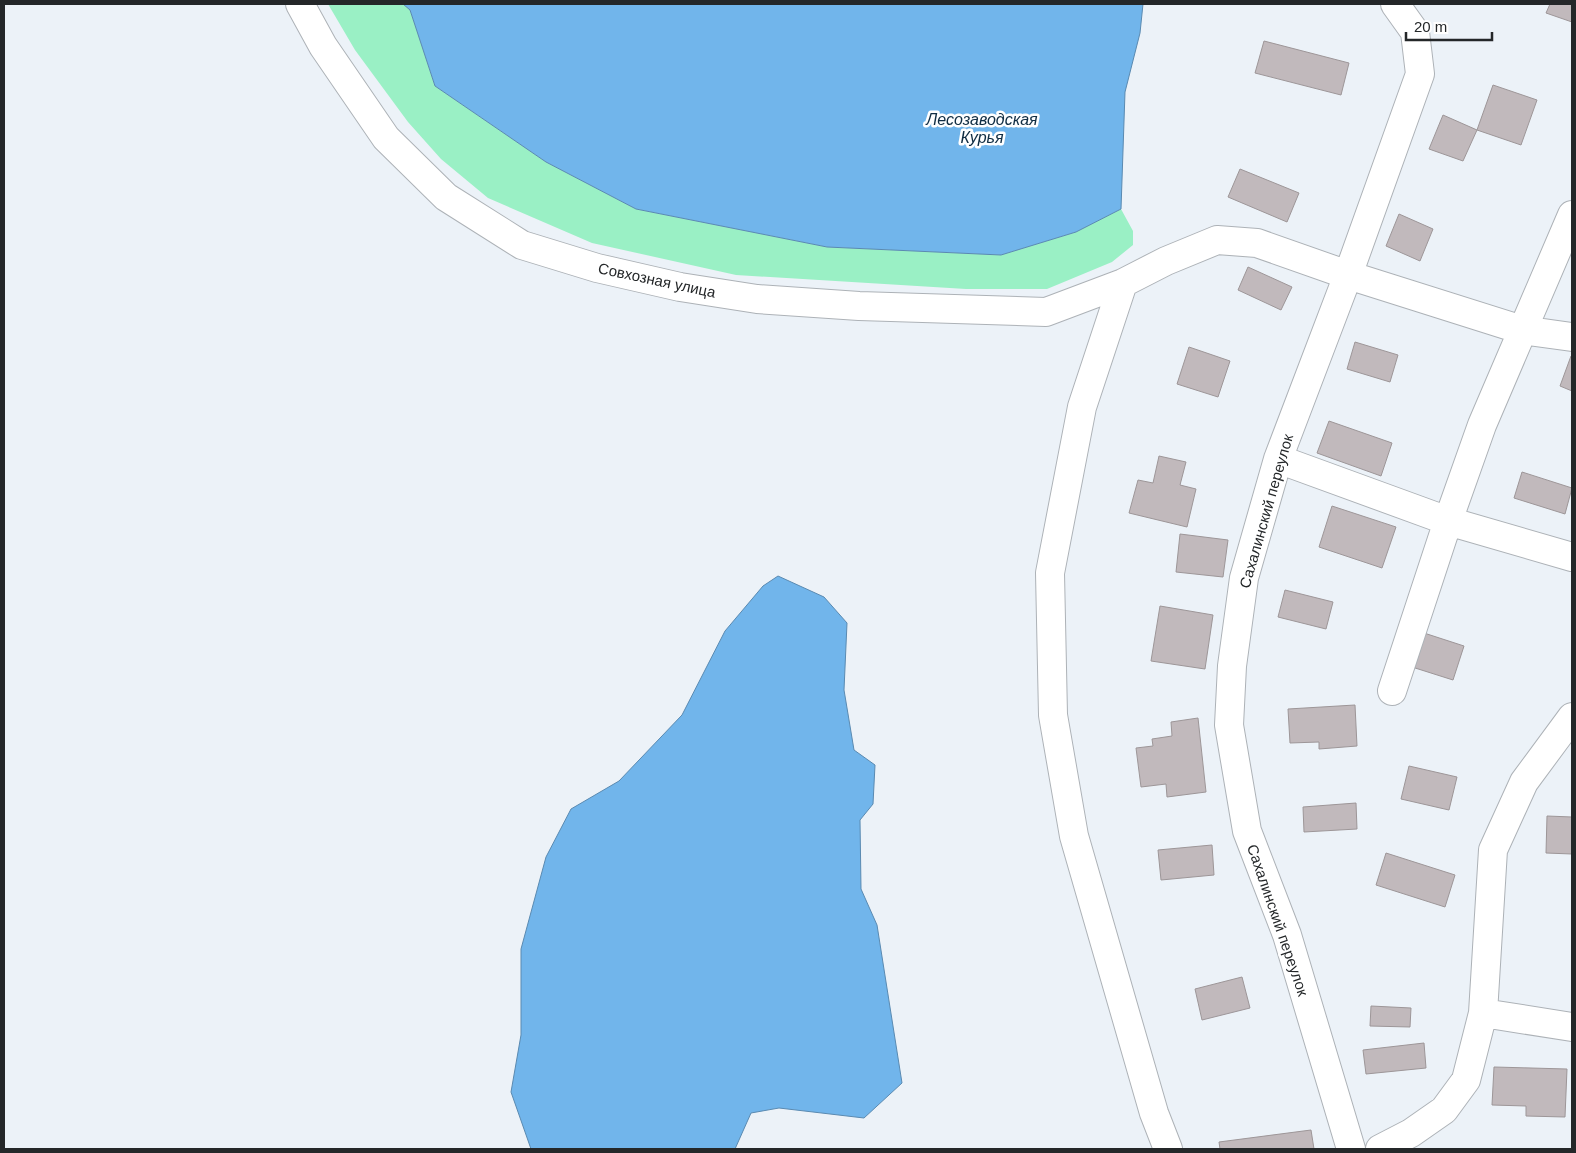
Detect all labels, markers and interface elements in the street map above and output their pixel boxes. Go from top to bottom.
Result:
scale bar [1406,10,1492,42]
text: 20 m [1414,18,1447,35]
water label: Лесозаводская Курья [925,111,1038,146]
street label: Совхозная улица [597,259,718,301]
street label: Сахалинский переулок [1236,432,1296,590]
street label: Сахалинский переулок [1244,842,1312,999]

